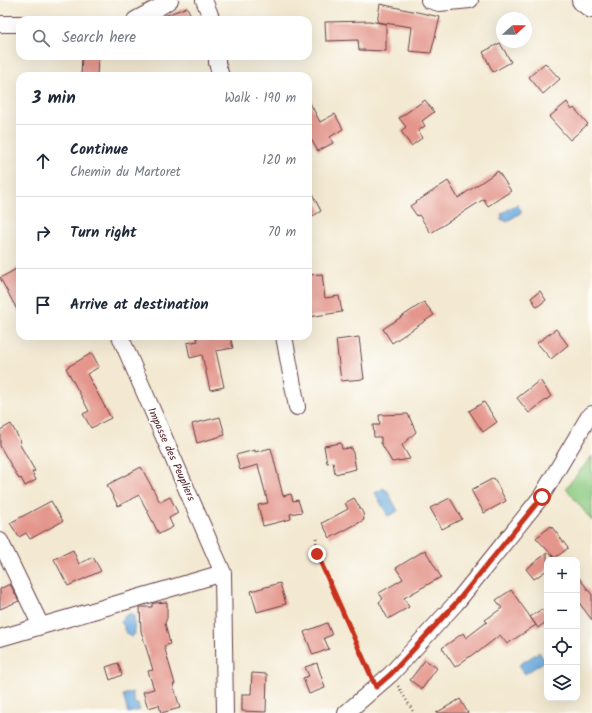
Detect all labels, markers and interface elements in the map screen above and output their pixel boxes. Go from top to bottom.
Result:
north arrow [496,12,532,48]
search box [16,16,312,60]
text: Search here [62,26,136,50]
icon: search [30,27,52,49]
text: 3 min [32,85,76,112]
text: Walk · 190 m [224,88,296,109]
text: Continue [70,138,128,162]
icon: ahead [32,150,54,172]
text: 120 m [262,150,296,171]
text: Chemin du Martoret [70,162,181,183]
text: Turn right [70,221,137,245]
icon: right [32,222,54,244]
text: 70 m [268,222,296,243]
text: Arrive at destination [70,293,209,317]
icon: arrive [32,294,54,316]
street label: Impasse des Peupliers [142,405,200,504]
route start [533,488,551,506]
route end [308,545,326,563]
map controls [544,557,580,701]
button: + [544,557,580,593]
button: − [544,593,580,629]
button: locate [544,629,580,665]
button: layers [544,665,580,701]

